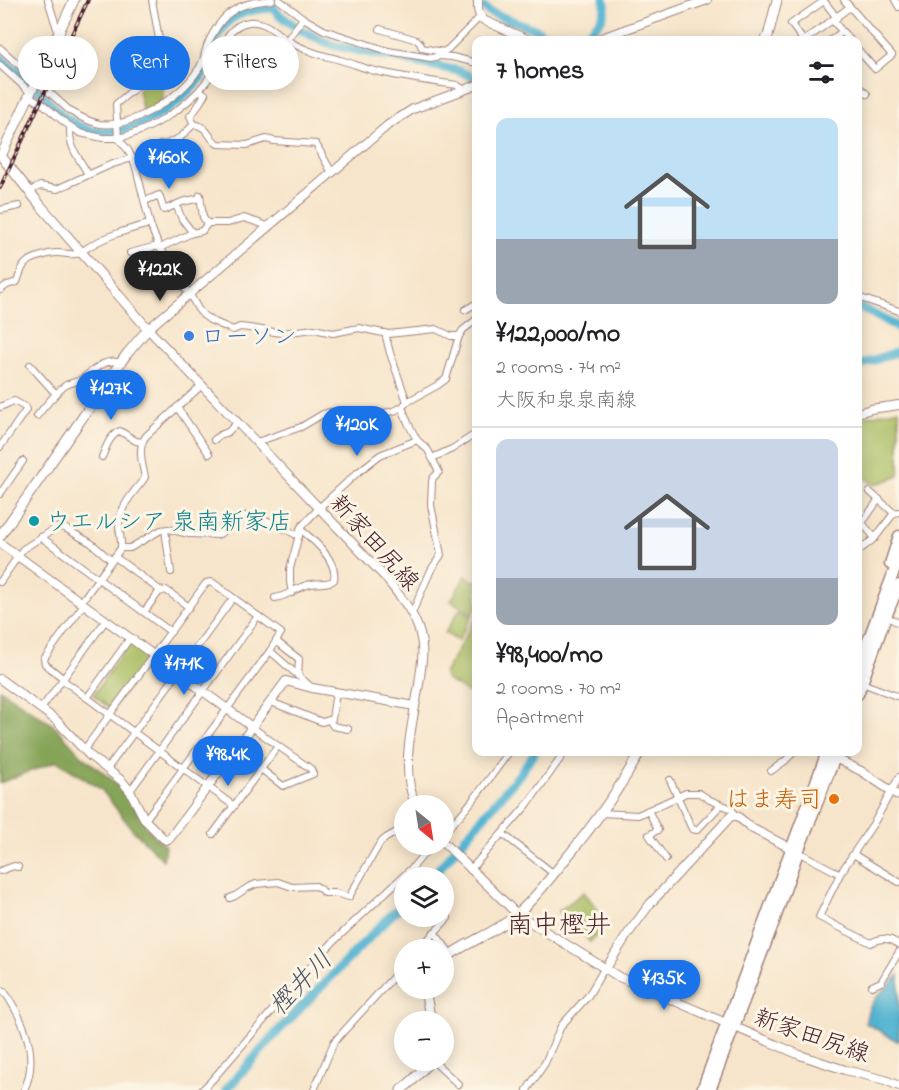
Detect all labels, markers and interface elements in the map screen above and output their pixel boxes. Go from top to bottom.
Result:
chip: Buy [18,36,98,90]
chip: Rent [110,36,190,90]
chip: Filters [202,36,299,90]
text: 7 homes [496,53,584,91]
icon: filters [805,56,838,89]
pin: ¥160K [127,139,211,190]
text: ¥160K [148,144,190,173]
icon: home [613,157,721,265]
pin: ¥122K [118,251,202,302]
text: ¥122K [138,256,182,285]
text: ¥122,000/mo [496,316,620,354]
place label: ローソン [201,321,297,356]
marker: ローソン [182,329,196,343]
text: 2 rooms · 74 m² [496,354,621,383]
pin: ¥127K [69,370,153,421]
text: ¥127K [90,375,132,404]
text: 大阪和泉泉南線 [496,387,636,416]
pin: ¥120K [315,406,399,457]
text: ¥120K [336,411,378,440]
icon: home [613,478,721,586]
street label: 新家田尻線 [320,487,426,600]
place label: ウエルシア 泉南新家店 [46,506,292,541]
marker: ウエルシア 泉南新家店 [27,514,41,528]
text: ¥98,400/mo [496,637,603,675]
pin: ¥171K [142,645,226,696]
text: ¥171K [165,650,203,679]
text: 2 rooms · 70 m² [496,675,621,704]
text: Apartment [496,704,584,733]
pin: ¥98.4K [179,736,277,787]
text: ¥98.4K [206,741,250,770]
place label: はま寿司 [726,784,822,819]
marker: はま寿司 [827,792,841,806]
north arrow [394,795,454,855]
map controls [394,795,454,1071]
button: layers [394,867,454,927]
district label: 南中樫井 [507,908,611,946]
button: + [394,939,454,999]
water label: 樫井川 [261,943,343,1025]
pin: ¥135K [622,960,706,1011]
text: ¥135K [642,965,686,994]
street label: 新家田尻線 [749,1001,874,1073]
button: − [394,1011,454,1071]

